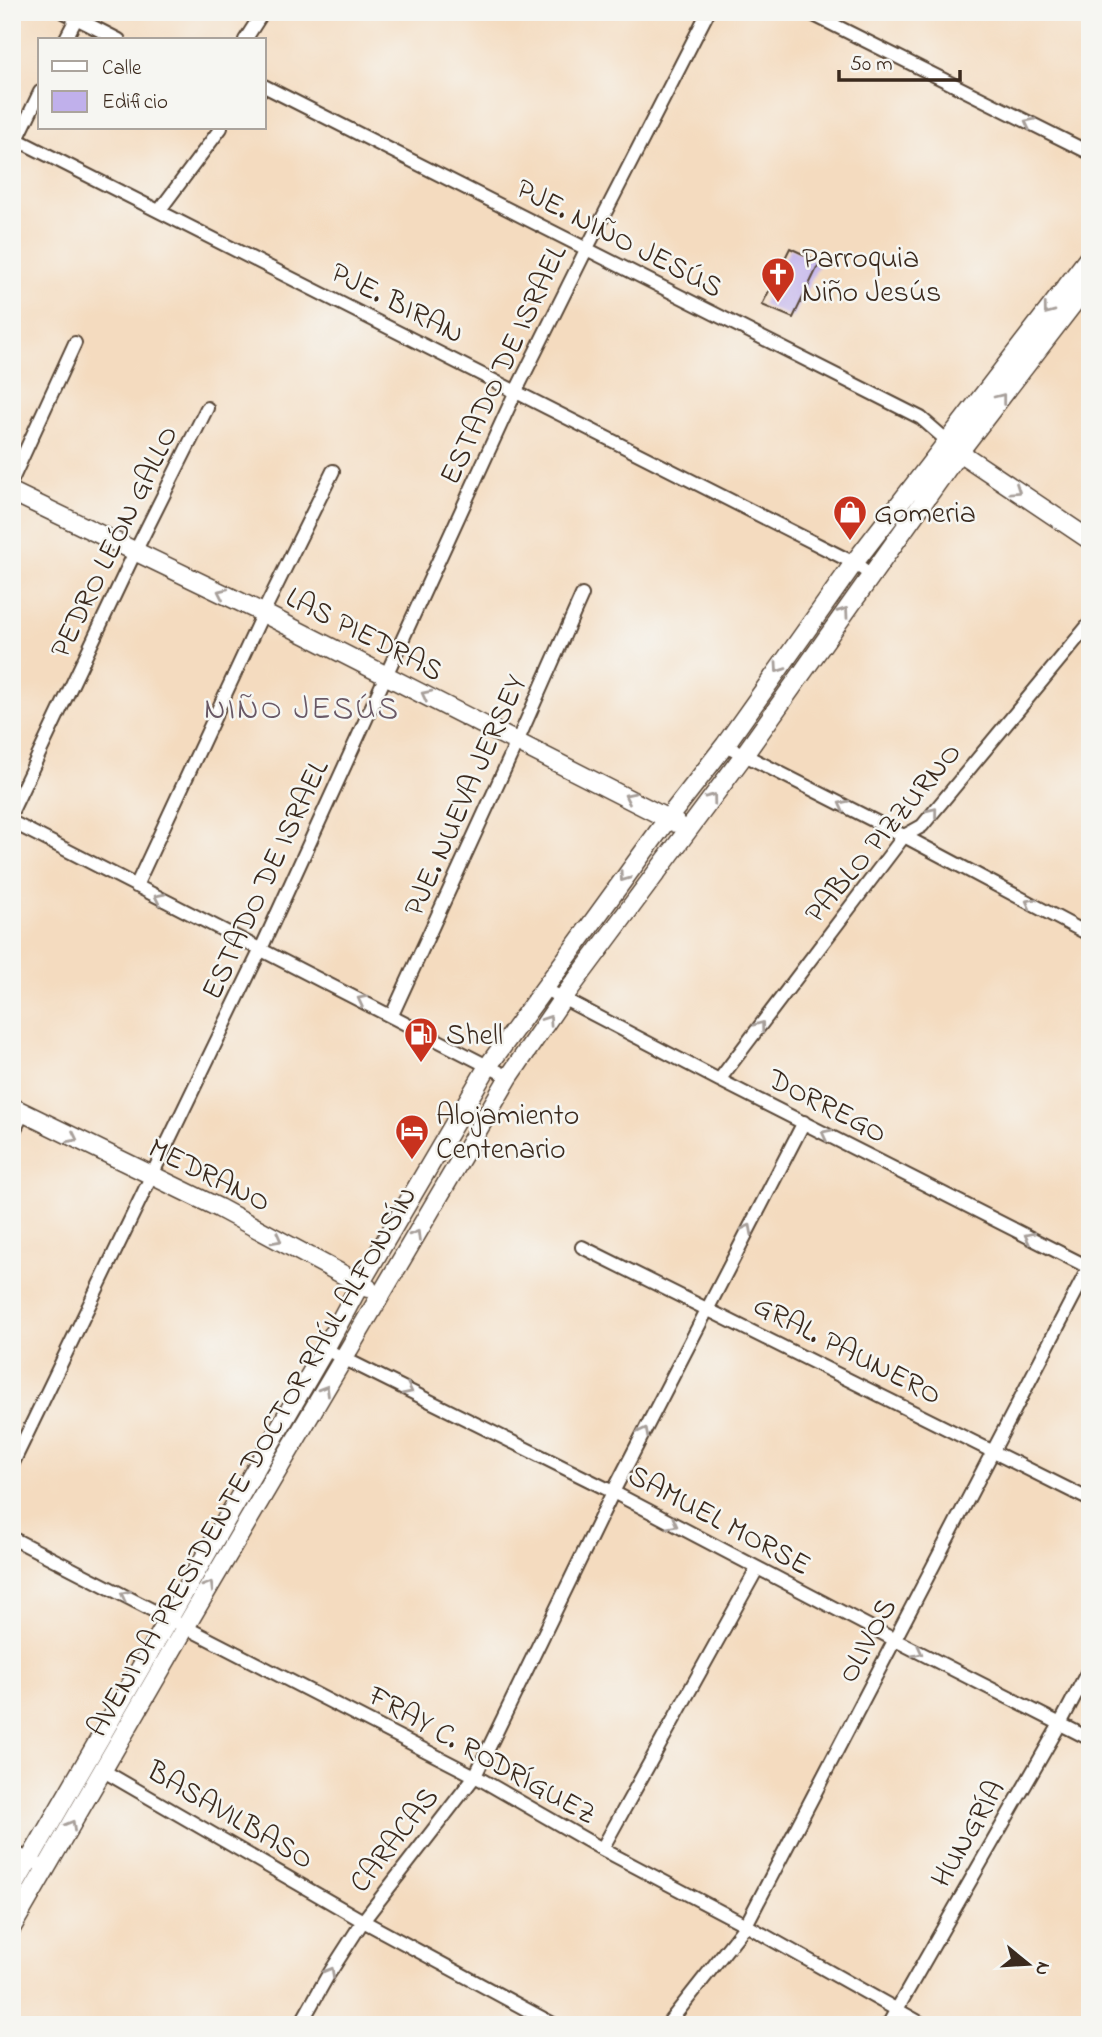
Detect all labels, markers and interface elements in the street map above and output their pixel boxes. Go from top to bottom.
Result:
legend [38,38,266,130]
scale bar [839,38,960,82]
text: 50 m [850,50,893,80]
text: Calle [102,54,142,84]
text: Edificio [102,88,168,118]
one-way arrow [1024,117,1036,131]
street label: PJE. NIÑO JESÚS [507,169,730,311]
street label: ESTADO DE ISRAEL [430,237,580,493]
place label: Parroquia Niño Jesús [802,238,941,316]
street label: PJE. BIRAN [322,252,471,357]
church icon: Parroquia Niño Jesús [759,255,797,304]
one-way arrow [1044,302,1057,315]
one-way arrow [992,393,1005,405]
street label: PEDRO LEÓN GALLO [40,419,191,666]
one-way arrow [1008,482,1021,495]
shop icon: Gomeria [831,493,869,542]
place label: Gomeria [874,493,976,537]
street label: LAS PIEDRAS [277,577,450,694]
one-way arrow [217,587,229,601]
one-way arrow [836,607,848,620]
one-way arrow [775,660,787,673]
street label: PJE. NUEVA JERSEY [394,668,540,924]
district label: NIÑO JESÚS [204,687,400,734]
one-way arrow [420,689,433,703]
street label: PABLO PIZZURNO [795,734,973,934]
street label: ESTADO DE ISRAEL [192,752,342,1008]
one-way arrow [624,791,636,805]
one-way arrow [704,793,717,806]
one-way arrow [838,800,851,814]
one-way arrow [925,808,938,820]
one-way arrow [620,870,632,882]
one-way arrow [154,892,166,906]
one-way arrow [1024,898,1037,911]
one-way arrow [357,995,369,1008]
fuel station icon: Shell [402,1015,440,1064]
place label: Shell [446,1015,503,1059]
one-way arrow [540,1015,552,1028]
one-way arrow [752,1021,765,1034]
street label: DORREGO [758,1058,894,1157]
place label: Alojamiento Centenario [436,1095,579,1173]
hotel icon: Alojamiento Centenario [393,1112,431,1161]
street label: MEDRANO [140,1128,277,1225]
one-way arrow [821,1128,833,1142]
one-way arrow [66,1129,78,1143]
street label: AVENIDA PRESIDENTE DOCTOR RAÚL ALFONSÍN [77,1179,430,1746]
one-way arrow [740,1224,754,1236]
one-way arrow [407,1230,420,1243]
one-way arrow [270,1231,282,1244]
one-way arrow [1024,1231,1036,1245]
street label: GRAL. PAUNERO [745,1285,949,1418]
one-way arrow [401,1382,413,1396]
one-way arrow [317,1385,330,1398]
one-way arrow [636,1426,649,1439]
street label: SAMUEL MORSE [619,1455,818,1588]
one-way arrow [666,1516,678,1529]
one-way arrow [201,1581,214,1594]
one-way arrow [120,1590,132,1604]
street label: OLIVOS [828,1591,909,1692]
one-way arrow [911,1644,923,1658]
street label: FRAY C. RODRÍGUEZ [358,1675,604,1838]
street label: BASAVILBASO [137,1750,321,1882]
street label: HUNGRÍA [921,1773,1018,1896]
street label: CARACAS [340,1778,451,1903]
one-way arrow [62,1820,75,1833]
north arrow [993,1928,1064,1998]
text: N [1027,1958,1057,1979]
one-way arrow [321,1966,334,1979]

